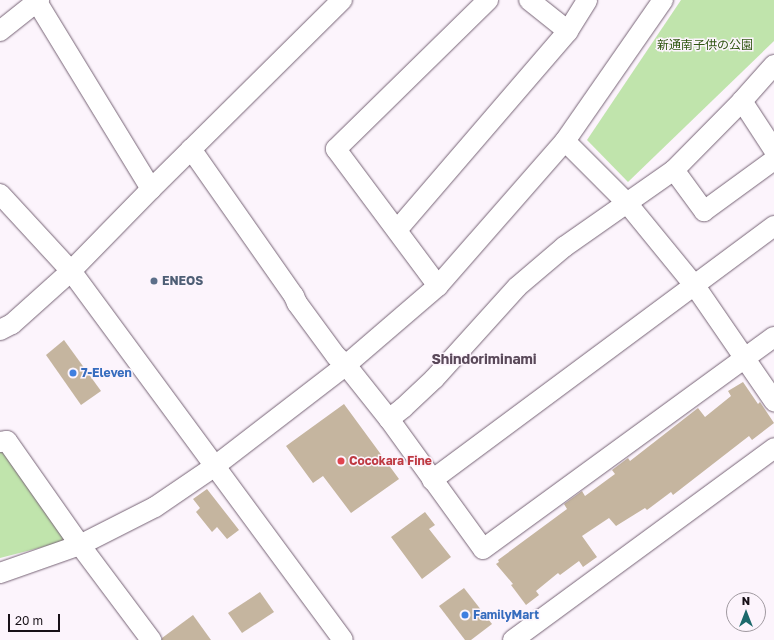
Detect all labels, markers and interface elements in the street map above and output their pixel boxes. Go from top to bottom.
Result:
park label: 新通南子供の公園 [657,38,753,52]
place label: ENEOS [162,274,203,288]
marker: ENEOS [149,276,159,286]
district label: Shindoriminami [431,351,537,367]
place label: 7-Eleven [81,366,132,380]
marker: 7-Eleven [68,368,78,378]
place label: Cocokara Fine [349,454,432,468]
marker: Cocokara Fine [336,456,346,466]
north arrow [726,592,766,632]
text: N [742,594,750,607]
scale bar [10,606,62,632]
place label: FamilyMart [473,608,539,622]
marker: FamilyMart [460,610,470,620]
text: 20 m [15,613,43,628]

